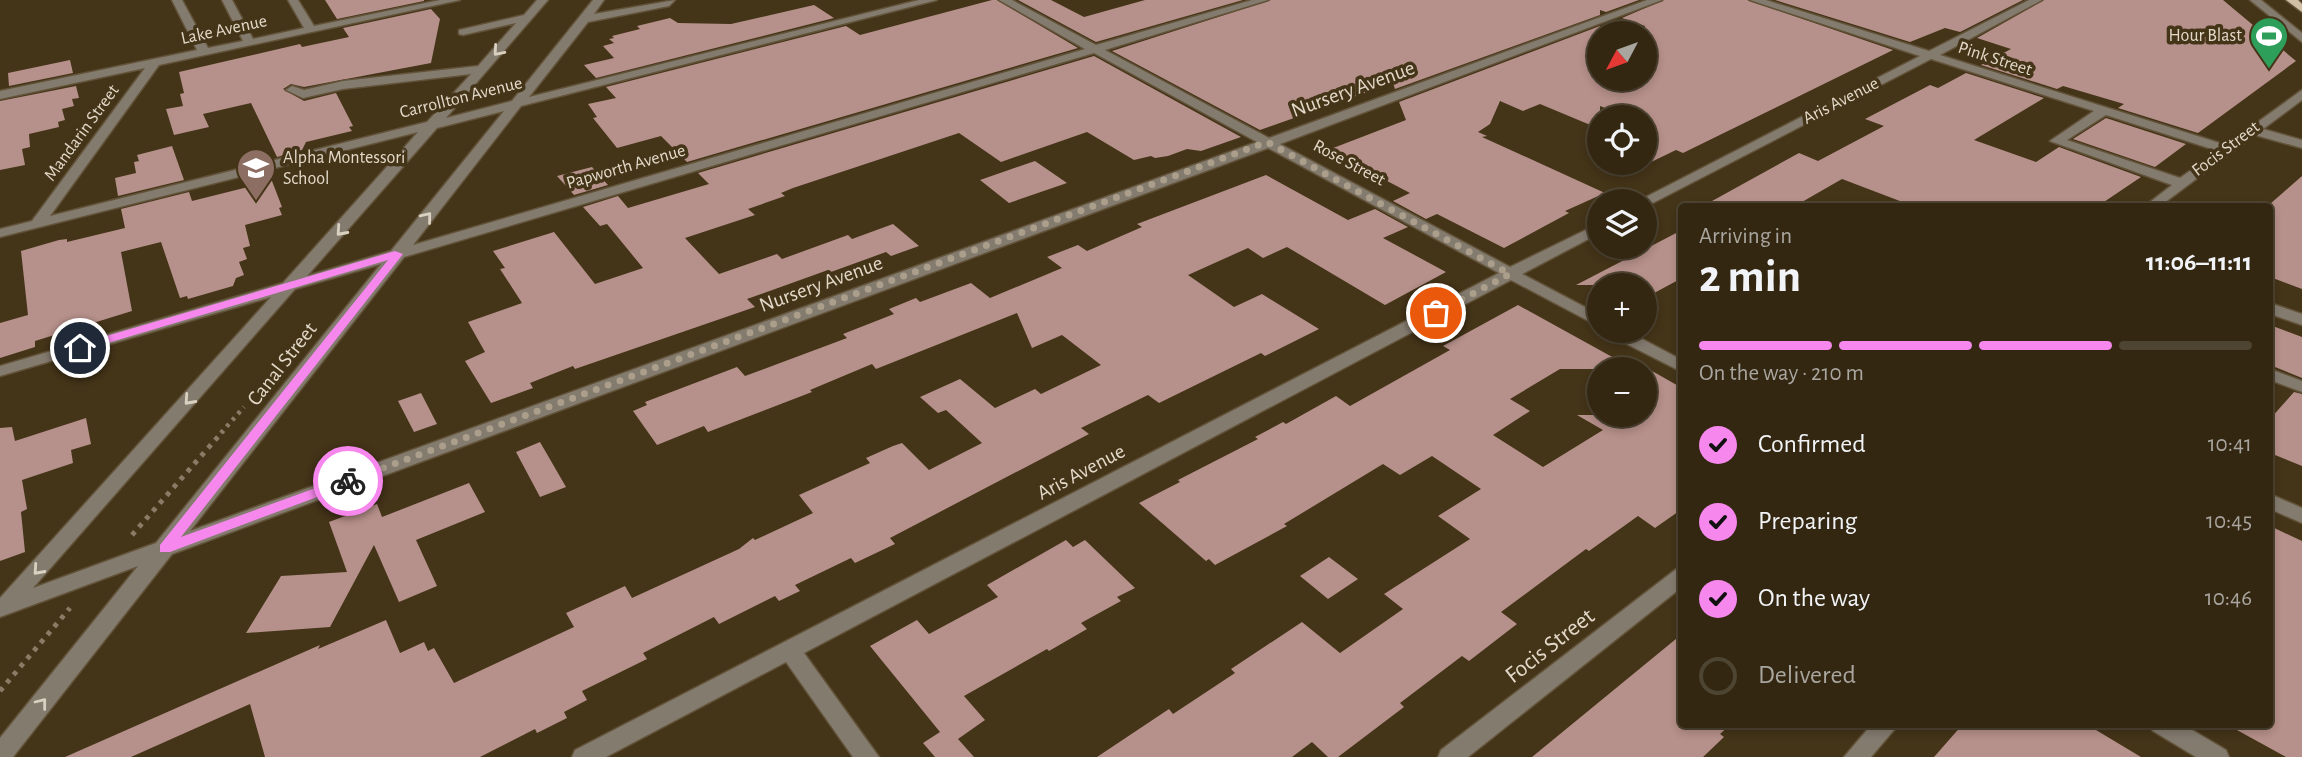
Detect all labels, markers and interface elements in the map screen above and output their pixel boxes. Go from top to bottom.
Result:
street label: Lake Avenue [179,12,269,48]
sports icon: Hour Blast [2248,15,2290,70]
north arrow [1587,21,1657,91]
map controls [1587,21,1657,427]
place label: Hour Blast [2169,27,2242,45]
street label: Pink Street [1956,39,2034,79]
one-way arrow [494,43,506,56]
street label: Nursery Avenue [1289,57,1417,121]
street label: Carrollton Avenue [398,74,524,122]
street label: Aris Avenue [1800,74,1882,128]
street label: Mandarin Street [41,82,123,184]
button: locate [1587,105,1657,175]
street label: Focis Street [2189,118,2263,180]
street label: Rose Street [1310,137,1388,189]
street label: Papworth Avenue [564,141,688,193]
school or university icon: Alpha Montessori School [235,147,277,202]
place label: Alpha Montessori School [283,149,405,188]
button: layers [1587,189,1657,259]
one-way arrow [419,213,431,226]
one-way arrow [337,222,349,235]
text: Arriving in [1699,225,1792,248]
text: 11:06–11:11 [2146,249,2252,275]
street label: Nursery Avenue [757,252,885,316]
text: 2 min [1699,254,1801,300]
button: + [1587,273,1657,343]
pin [1406,283,1466,343]
icon: bag [1417,294,1455,332]
pin [50,318,110,378]
street label: Canal Street [243,318,321,409]
icon: home [61,329,99,367]
button: − [1587,357,1657,427]
text: On the way · 210 m [1699,362,1864,385]
one-way arrow [185,392,198,405]
icon: check [1699,426,1737,464]
text: Confirmed [1758,431,1866,457]
text: 10:41 [2208,433,2252,456]
street label: Aris Avenue [1034,440,1128,504]
courier [313,446,383,516]
icon: bike [329,462,367,500]
icon: check [1699,503,1737,541]
text: Preparing [1758,508,1857,534]
text: 10:45 [2206,510,2252,533]
one-way arrow [34,562,46,575]
icon: check [1699,580,1737,618]
text: On the way [1758,585,1870,611]
text: 10:46 [2205,587,2252,610]
street label: Focis Street [1501,604,1599,688]
text: Delivered [1758,662,1856,688]
one-way arrow [34,698,47,710]

